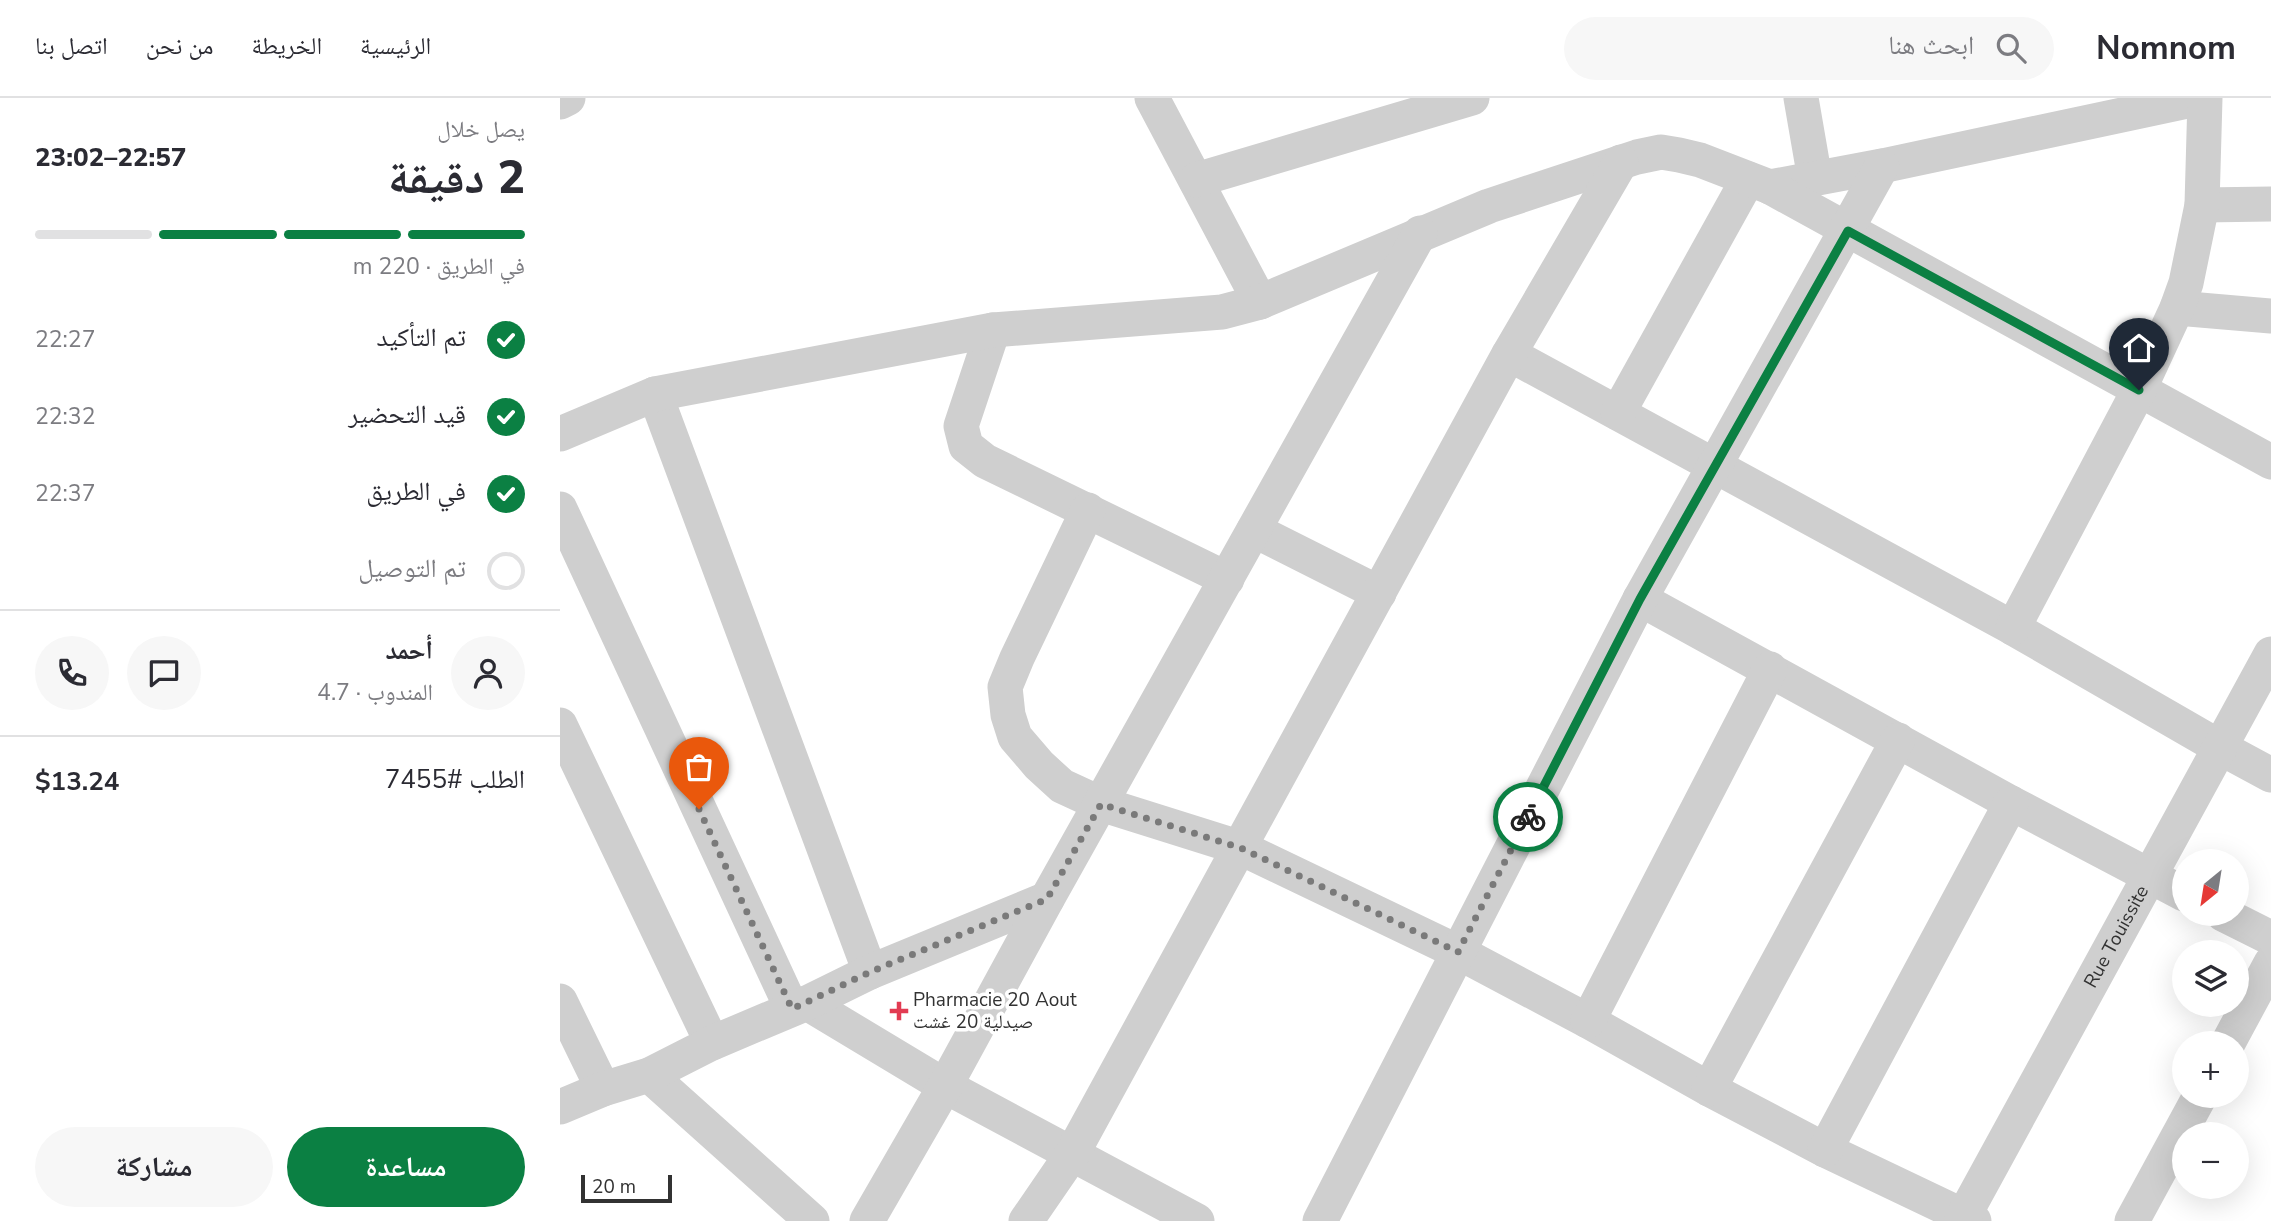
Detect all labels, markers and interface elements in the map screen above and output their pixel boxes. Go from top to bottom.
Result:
search box [1564,17,2054,80]
text: Nomnom [2096,26,2236,71]
text: ابحث هنا [1888,28,1974,63]
icon: search [1992,29,2030,67]
text: اتصل بنا [35,30,108,62]
text: من نحن [146,30,213,62]
text: الخريطة [251,30,322,62]
text: الرئيسية [360,30,431,62]
text: يصل خلال [437,114,525,145]
text: 22:57–23:02 [35,140,186,175]
text: 2 دقيقة [388,146,525,209]
text: في الطريق · 220 m [353,251,525,282]
pin [2109,318,2169,390]
text: تم التأكيد [377,320,466,355]
icon: check [487,321,525,359]
text: 22:27 [35,324,95,355]
icon: home [2120,329,2158,367]
text: قيد التحضير [348,397,466,432]
icon: check [487,398,525,436]
text: 22:32 [35,401,95,432]
text: في الطريق [366,474,466,509]
icon: check [487,475,525,513]
text: 22:37 [35,478,95,509]
text: تم التوصيل [358,551,466,586]
text: أحمد [385,633,433,668]
button: phone [35,636,109,710]
button: chat [127,636,201,710]
button: person [451,636,525,710]
text: المندوب · 4.7 [317,677,433,708]
pin [669,737,729,809]
icon: bag [680,748,718,786]
text: الطلب #7455 [385,762,525,797]
text: $13.24 [35,764,119,799]
courier [1493,782,1563,852]
icon: bike [1509,798,1547,836]
north arrow [2172,849,2249,926]
map controls [2172,849,2249,1199]
street label: Rue Touissite [2078,881,2155,993]
button: layers [2172,940,2249,1017]
place label: Pharmacie 20 Aout صيدلية 20 غشت [913,987,1077,1035]
marker: Pharmacie 20 Aout صيدلية 20 غشت [891,1003,907,1019]
button: + [2172,1031,2249,1108]
button: − [2172,1122,2249,1199]
button: مشاركة [35,1127,273,1207]
button: مساعدة [287,1127,525,1207]
scale bar [581,1172,672,1204]
text: 20 m [592,1174,636,1200]

